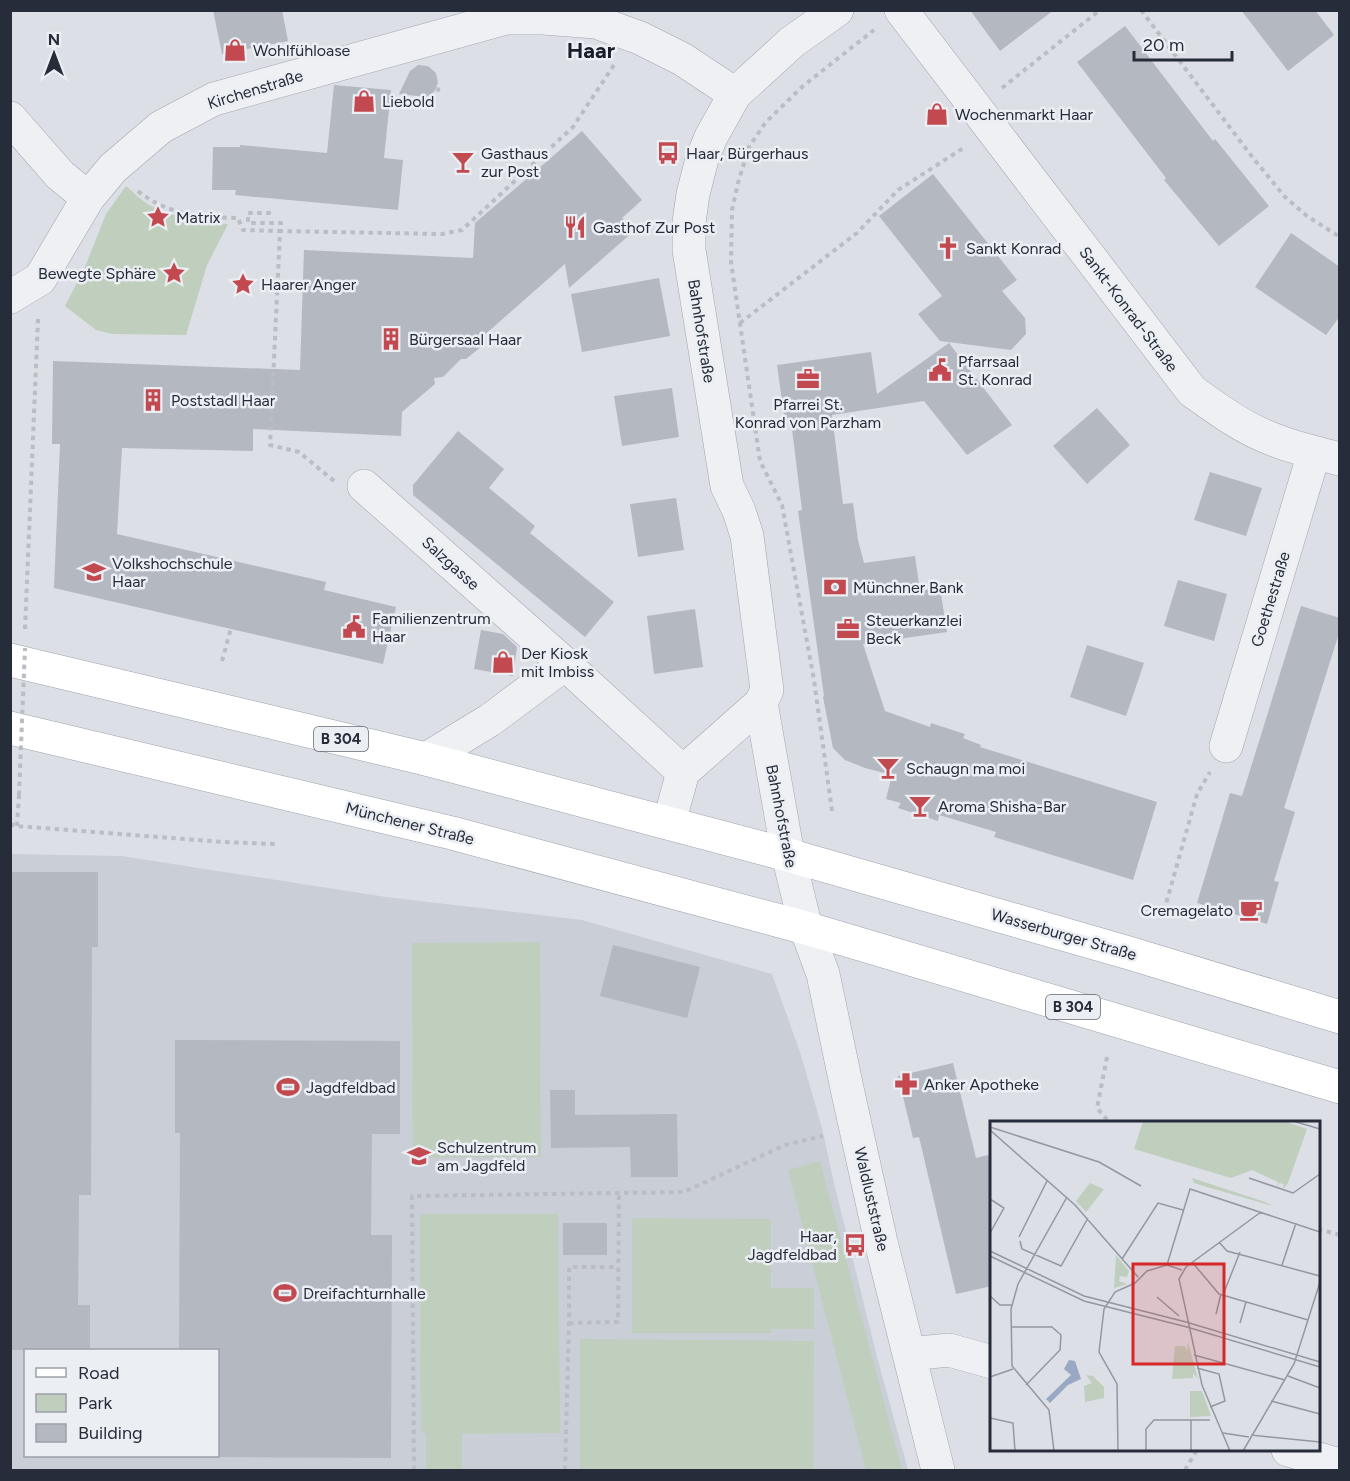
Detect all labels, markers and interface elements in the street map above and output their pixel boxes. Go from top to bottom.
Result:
north arrow [24,24,84,84]
scale bar [1134,24,1232,62]
text: N [48,30,60,49]
text: 20 m [1143,34,1184,56]
shop icon: Wohlfühloase [222,37,248,63]
district label: Haar [567,37,616,64]
place label: Wohlfühloase [253,41,351,60]
street label: Kirchenstraße [205,66,305,113]
shop icon: Liebold [351,88,377,114]
place label: Liebold [382,92,434,111]
shop icon: Wochenmarkt Haar [924,101,950,127]
place label: Wochenmarkt Haar [955,105,1094,124]
bus stop icon: Haar, Bürgerhaus [655,140,681,166]
place label: Gasthaus zur Post [481,144,548,181]
place label: Haar, Bürgerhaus [686,144,808,163]
bar icon: Gasthaus zur Post [450,149,476,175]
place icon: Matrix [145,204,171,230]
place label: Matrix [176,208,221,227]
restaurant icon: Gasthof Zur Post [562,214,588,240]
place label: Gasthof Zur Post [593,218,715,237]
church icon: Sankt Konrad [935,235,961,261]
place label: Sankt Konrad [966,239,1061,258]
street label: Sankt-Konrad-Straße [1075,243,1182,376]
place icon: Bewegte Sphäre [161,260,187,286]
place label: Bewegte Sphäre [38,264,156,283]
place icon: Haarer Anger [230,271,256,297]
place label: Haarer Anger [261,275,357,294]
street label: Bahnhofstraße [684,278,719,385]
building icon: Bürgersaal Haar [378,326,404,352]
place label: Bürgersaal Haar [409,330,522,349]
place label: Pfarrsaal St. Konrad [958,352,1032,389]
public building icon: Pfarrsaal St. Konrad [927,357,953,383]
office icon: Pfarrei St. Konrad von Parzham [795,366,821,392]
building icon: Poststadl Haar [140,387,166,413]
place label: Poststadl Haar [171,391,276,410]
place label: Pfarrei St. Konrad von Parzham [735,395,881,432]
street label: Salzgasse [418,533,483,594]
street label: Goethestraße [1247,549,1294,649]
place label: Volkshochschule Haar [112,554,233,591]
school or university icon: Volkshochschule Haar [81,559,107,585]
bank icon: Münchner Bank [822,574,848,600]
place label: Münchner Bank [853,578,964,597]
place label: Familienzentrum Haar [372,609,491,646]
place label: Steuerkanzlei Beck [866,611,962,648]
public building icon: Familienzentrum Haar [341,614,367,640]
office icon: Steuerkanzlei Beck [835,616,861,642]
place label: Der Kiosk mit Imbiss [521,644,594,681]
shop icon: Der Kiosk mit Imbiss [490,649,516,675]
road number: B 304 [314,727,368,751]
bar icon: Schaugn ma moi [875,755,901,781]
place label: Schaugn ma moi [906,759,1025,778]
street label: Bahnhofstraße [762,763,801,870]
bar icon: Aroma Shisha-Bar [907,793,933,819]
place label: Aroma Shisha-Bar [938,797,1067,816]
street label: Münchener Straße [344,798,476,849]
cafe icon: Cremagelato [1238,897,1264,923]
place label: Cremagelato [1140,901,1233,920]
street label: Wasserburger Straße [989,905,1139,964]
road number: B 304 [1046,995,1100,1019]
pharmacy icon: Anker Apotheke [893,1071,919,1097]
sports icon: Jagdfeldbad [275,1074,301,1100]
place label: Anker Apotheke [924,1075,1039,1094]
place label: Jagdfeldbad [306,1078,396,1097]
inset map [990,1121,1320,1451]
place label: Schulzentrum am Jagdfeld [437,1138,536,1175]
school or university icon: Schulzentrum am Jagdfeld [406,1143,432,1169]
street label: Waldluststraße [850,1145,893,1253]
place label: Haar, Jagdfeldbad [747,1227,837,1264]
bus stop icon: Haar, Jagdfeldbad [842,1232,868,1258]
sports icon: Dreifachturnhalle [272,1280,298,1306]
place label: Dreifachturnhalle [303,1284,426,1303]
legend [24,1349,219,1457]
text: Road [78,1362,119,1384]
text: Park [78,1392,113,1414]
text: Building [78,1422,143,1444]

